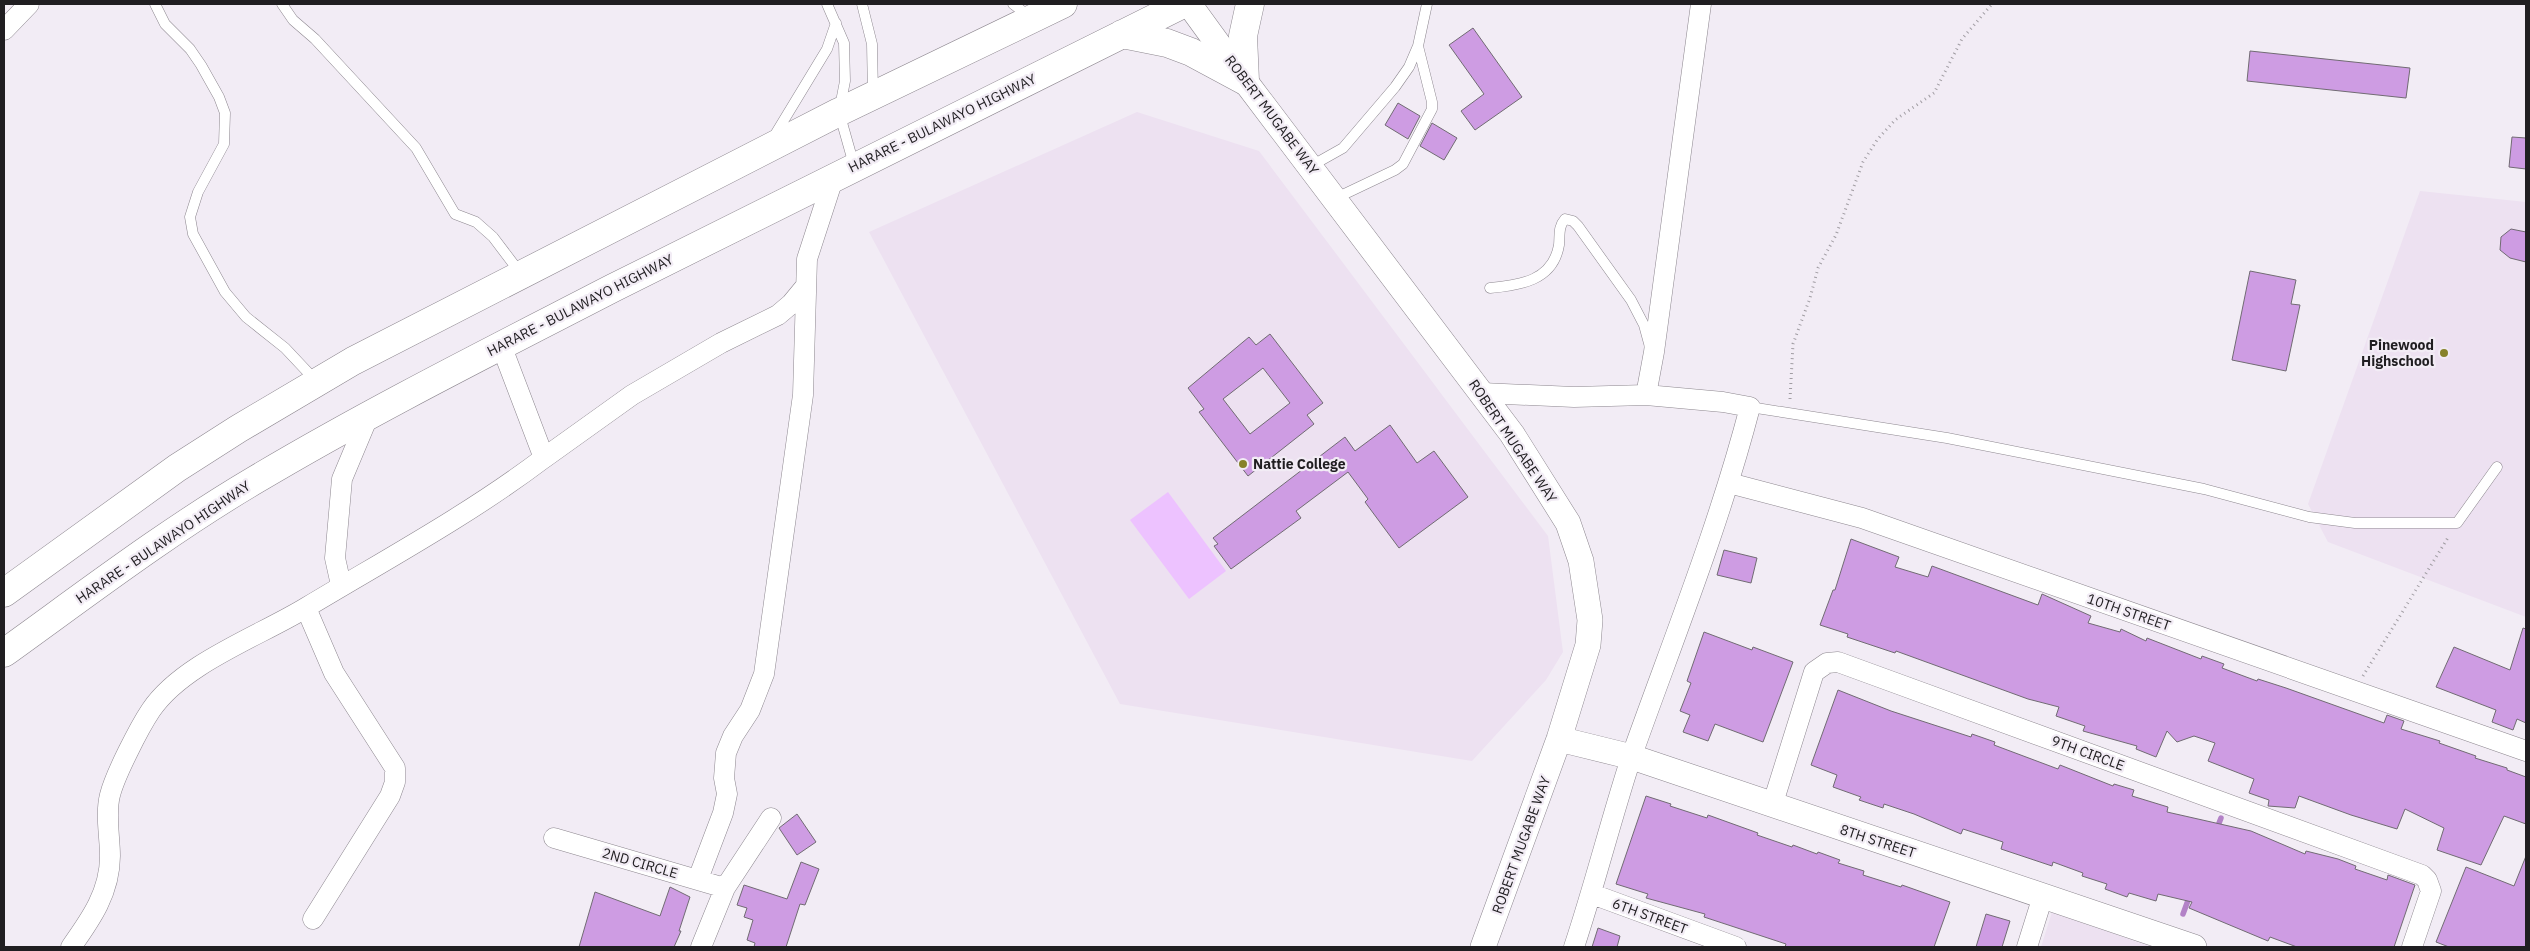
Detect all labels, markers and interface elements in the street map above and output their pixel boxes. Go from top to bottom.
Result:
street label: ROBERT MUGABE WAY [1221,52,1323,179]
street label: HARARE - BULAWAYO HIGHWAY [845,69,1039,176]
street label: HARARE - BULAWAYO HIGHWAY [484,250,677,360]
place label: Pinewood Highschool [2361,336,2434,370]
marker: Pinewood Highschool [2438,347,2450,359]
street label: ROBERT MUGABE WAY [1465,376,1561,507]
place label: Nattie College [1253,455,1346,473]
marker: Nattie College [1237,458,1249,470]
street label: HARARE - BULAWAYO HIGHWAY [72,476,254,607]
street label: 10TH STREET [2085,589,2173,635]
street label: 9TH CIRCLE [2049,731,2127,775]
street label: ROBERT MUGABE WAY [1488,773,1555,916]
street label: 8TH STREET [1838,820,1918,862]
street label: 2ND CIRCLE [600,844,680,882]
street label: 6TH STREET [1610,894,1690,938]

